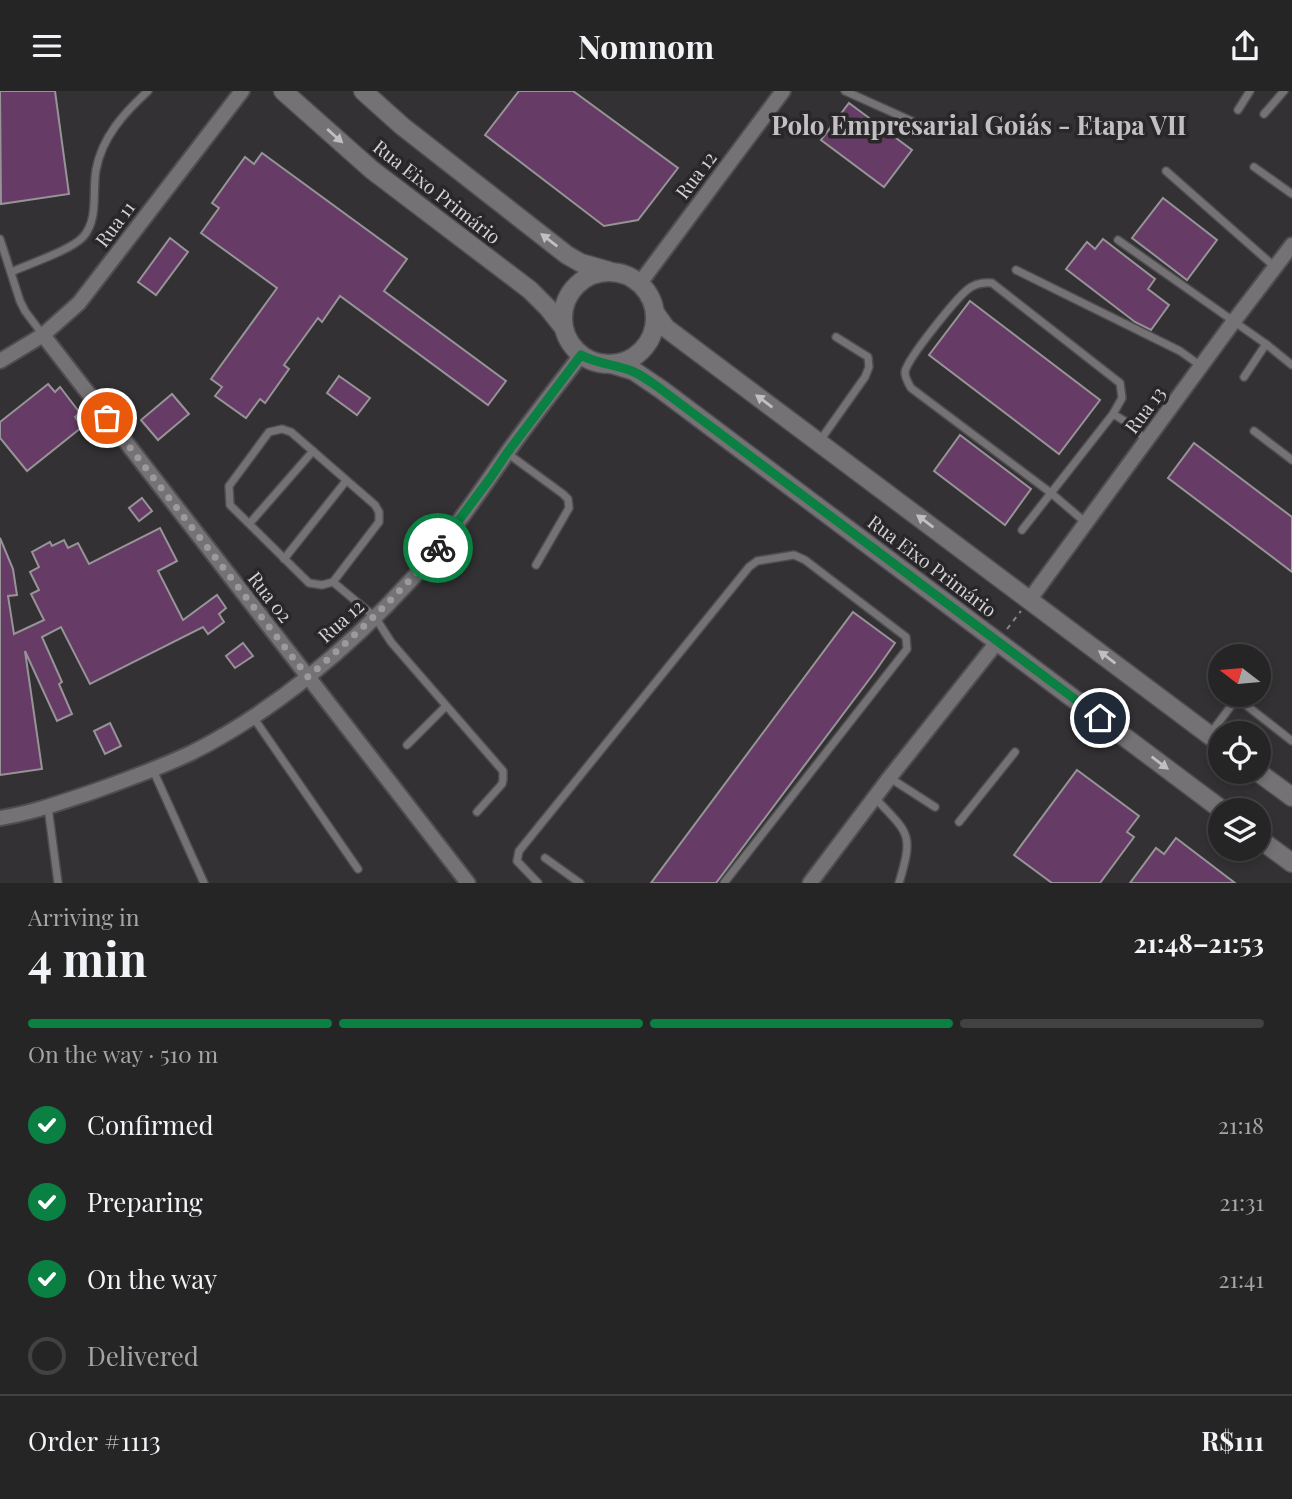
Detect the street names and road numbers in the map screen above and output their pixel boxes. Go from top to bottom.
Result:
street label: Rua Eixo Primário [369,133,507,249]
street label: Rua 12 [669,145,722,204]
street label: Rua 11 [88,195,140,252]
street label: Rua 13 [1118,381,1170,438]
street label: Rua Eixo Primário [863,508,1002,622]
street label: Rua 02 [243,566,299,627]
street label: Rua 12 [312,593,369,648]

